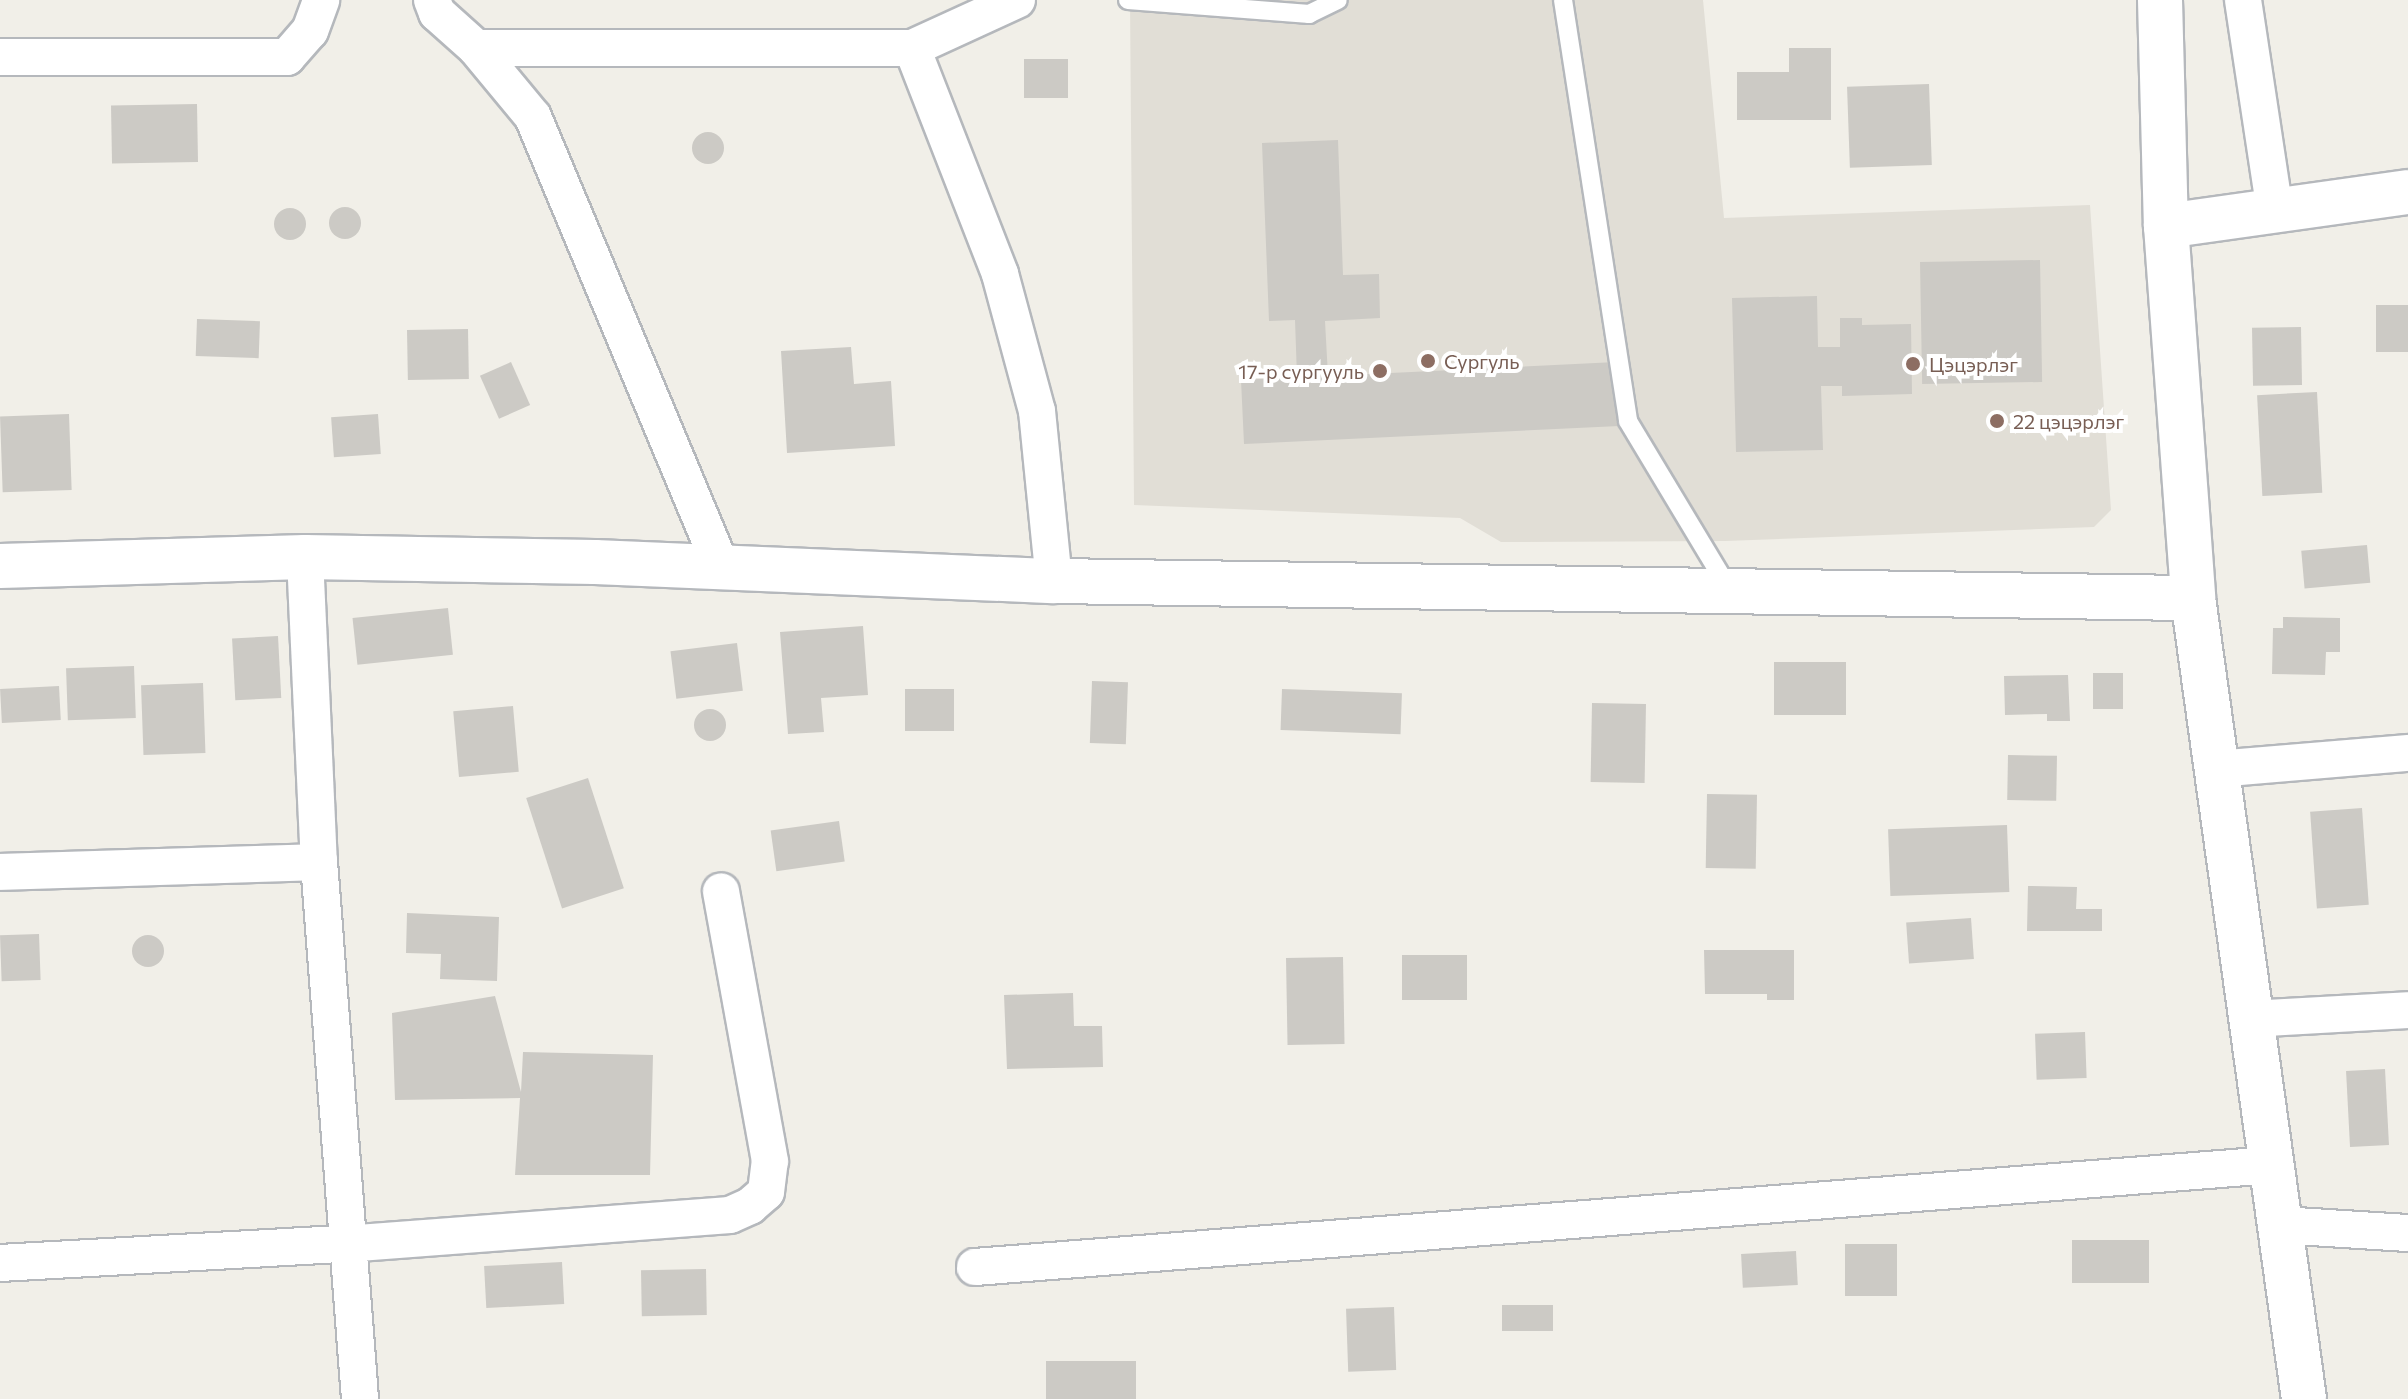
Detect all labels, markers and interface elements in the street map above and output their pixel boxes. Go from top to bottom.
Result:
place label: Сургуль [1444,349,1520,373]
marker: Сургуль [1419,352,1437,370]
place label: Цэцэрлэг [1929,352,2018,376]
marker: Цэцэрлэг [1904,355,1922,373]
place label: 17-р сургууль [1238,359,1364,383]
marker: 17-р сургууль [1371,362,1389,380]
place label: 22 цэцэрлэг [2013,409,2124,433]
marker: 22 цэцэрлэг [1988,412,2006,430]

